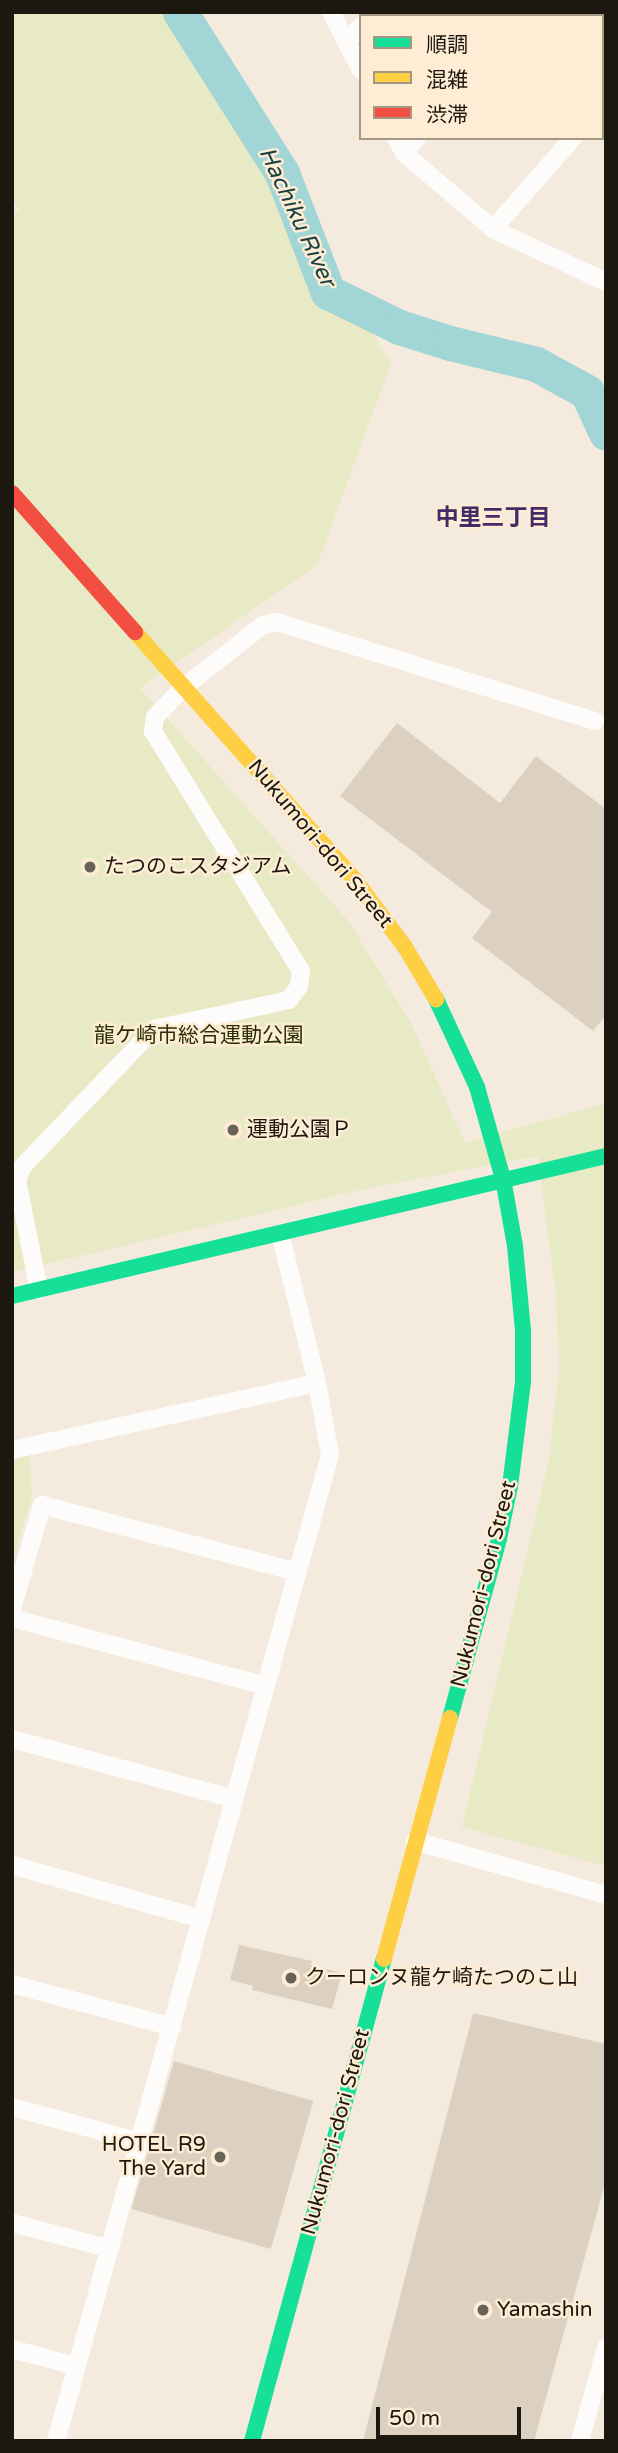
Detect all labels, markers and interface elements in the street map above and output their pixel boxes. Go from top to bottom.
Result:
legend [359,14,604,140]
text: 順調 [426,33,468,58]
text: 混雑 [426,68,468,93]
text: 渋滞 [426,103,468,128]
water label: Hachiku River [253,143,341,291]
district label: 中里三丁目 [436,504,550,532]
street label: Nukumori-dori Street [242,755,398,933]
place label: たつのこスタジアム [104,854,293,880]
marker: たつのこスタジアム [82,859,98,875]
park label: 龍ケ崎市総合運動公園 [94,1023,304,1049]
place label: 運動公園Ｐ [247,1117,352,1143]
marker: 運動公園Ｐ [225,1122,241,1138]
street label: Nukumori-dori Street [446,1478,522,1690]
place label: クーロンヌ龍ケ崎たつのこ山 [305,1965,578,1991]
marker: クーロンヌ龍ケ崎たつのこ山 [283,1970,299,1986]
street label: Nukumori-dori Street [296,2026,376,2238]
place label: HOTEL R9 The Yard [102,2132,206,2182]
marker: HOTEL R9 The Yard [212,2149,228,2165]
place label: Yamashin [497,2297,592,2323]
marker: Yamashin [475,2302,491,2318]
scale bar [380,2394,525,2438]
text: 50 m [389,2406,440,2431]

